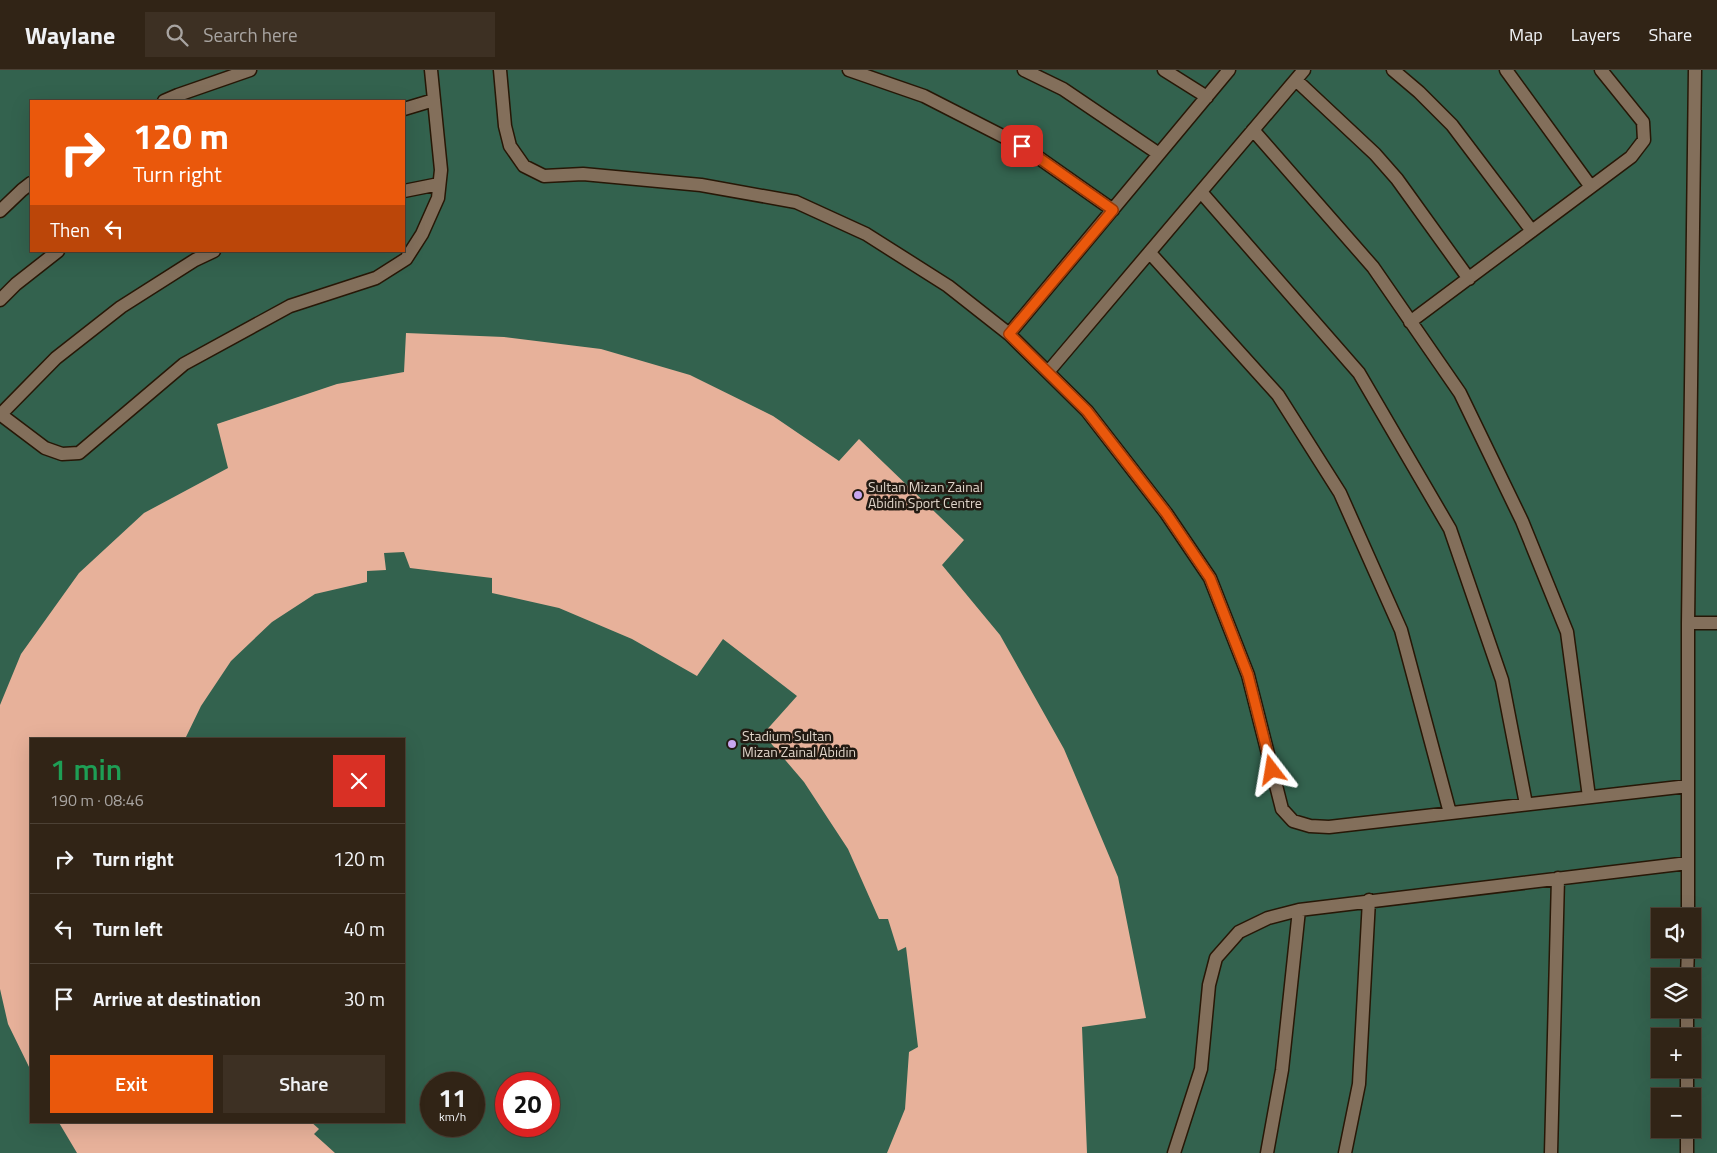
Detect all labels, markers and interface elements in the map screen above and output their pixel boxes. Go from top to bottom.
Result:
search box [145,12,495,57]
text: Waylane [25,17,115,53]
text: Search here [203,20,298,49]
icon: search [163,21,191,49]
text: Map [1509,21,1543,48]
text: Layers [1571,21,1620,48]
text: Share [1648,21,1692,48]
text: 120 m [133,109,229,163]
icon: right [50,120,115,185]
pin [1001,125,1043,167]
icon: arrive [1008,132,1036,160]
text: Turn right [133,157,222,191]
text: Then [50,215,90,244]
icon: left [100,215,128,243]
place label: Sultan Mizan Zainal Abidin Sport Centre [868,476,983,513]
marker: Sultan Mizan Zainal Abidin Sport Centre [852,489,864,501]
place label: Stadium Sultan Mizan Zainal Abidin [742,725,856,762]
marker: Stadium Sultan Mizan Zainal Abidin [726,738,738,750]
position arrow [1245,743,1297,795]
text: 1 min [50,746,122,792]
button: close [333,755,385,807]
text: 190 m · 08:46 [50,788,144,812]
text: Turn right [93,844,174,873]
text: 120 m [333,844,385,873]
icon: right [50,845,78,873]
map controls [1651,908,1701,1138]
button: sound [1651,908,1701,958]
text: Turn left [93,914,163,943]
text: 40 m [344,914,385,943]
icon: left [50,915,78,943]
button: layers [1651,968,1701,1018]
text: Arrive at destination [93,984,261,1013]
text: 30 m [344,984,385,1013]
icon: arrive [50,985,78,1013]
button: + [1651,1028,1701,1078]
button: Exit [50,1055,213,1113]
button: Share [223,1055,385,1113]
speed limit sign: 20 [495,1072,560,1137]
text: 11 [438,1079,467,1117]
button: − [1651,1088,1701,1138]
text: km/h [439,1107,466,1126]

